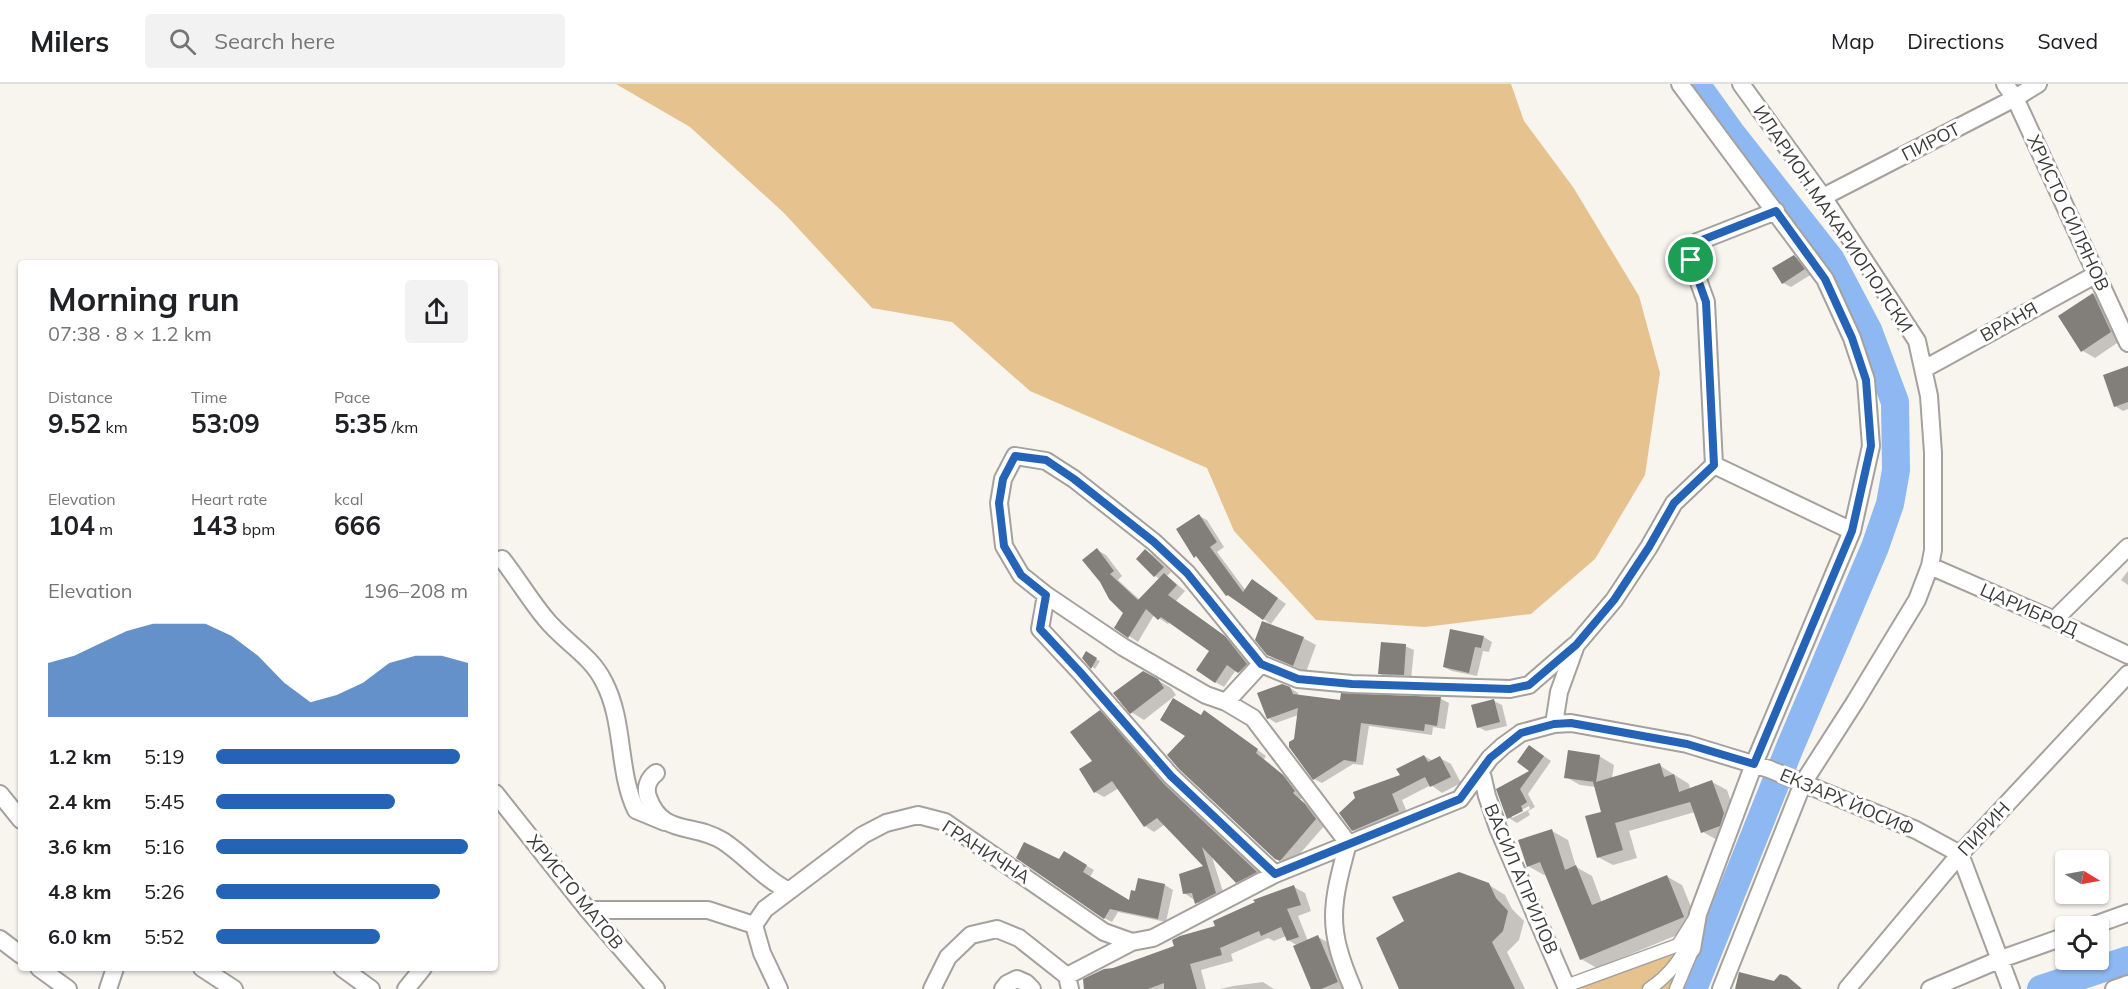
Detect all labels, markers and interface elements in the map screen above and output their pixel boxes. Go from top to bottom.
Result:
search box [145,14,565,68]
text: Milers [30,24,109,59]
icon: search [166,25,199,58]
text: Search here [214,27,335,55]
text: Map [1831,28,1874,54]
text: Directions [1907,28,2004,54]
text: Saved [2037,28,2098,54]
street label: ИЛАРИОН МАКАРИОПОЛСКИ [1749,101,1918,337]
street label: ПИРОТ [1898,117,1964,166]
street label: ХРИСТО СИЛЯНОВ [2022,131,2115,294]
pin [1665,234,1716,285]
icon: arrive [1674,243,1707,276]
text: Morning run [48,278,240,319]
button: share [405,280,468,343]
street label: ВРАНЯ [1976,296,2041,347]
text: 07:38 · 8 × 1.2 km [48,321,212,346]
text: Distance [48,387,113,407]
text: Time [191,387,227,407]
text: Pace [334,387,370,407]
text: 9.52 [48,407,101,440]
text: 53:09 [191,407,260,440]
text: 5:35 [334,407,387,440]
text: km [101,417,128,437]
text: /km [387,417,418,437]
text: Elevation [48,489,116,509]
text: Heart rate [191,489,267,509]
text: kcal [334,489,363,509]
text: 104 [48,509,95,542]
text: 143 [191,509,238,542]
text: 666 [334,509,381,542]
text: m [95,519,113,539]
text: bpm [238,519,275,539]
text: Elevation [48,578,133,603]
text: 196–208 m [363,578,468,603]
street label: ЦАРИБРОД [1977,578,2082,642]
text: 1.2 km [48,744,111,769]
text: 5:19 [144,744,185,769]
street label: ЕКЗАРХ ЙОСИФ [1776,763,1918,840]
text: 2.4 km [48,789,111,814]
text: 5:45 [144,789,185,814]
street label: ПИРИН [1953,797,2015,861]
street label: ВАСИЛ АПРИЛОВ [1479,800,1564,957]
street label: ГРАНИЧНА [938,815,1035,889]
street label: ХРИСТО МАТОВ [522,830,629,954]
text: 3.6 km [48,834,111,859]
text: 5:16 [144,834,185,859]
north arrow [2055,850,2109,904]
map controls [2055,850,2109,970]
text: 4.8 km [48,879,111,904]
text: 5:26 [144,879,185,904]
button: locate [2055,916,2109,970]
text: 6.0 km [48,924,111,949]
text: 5:52 [144,924,185,949]

